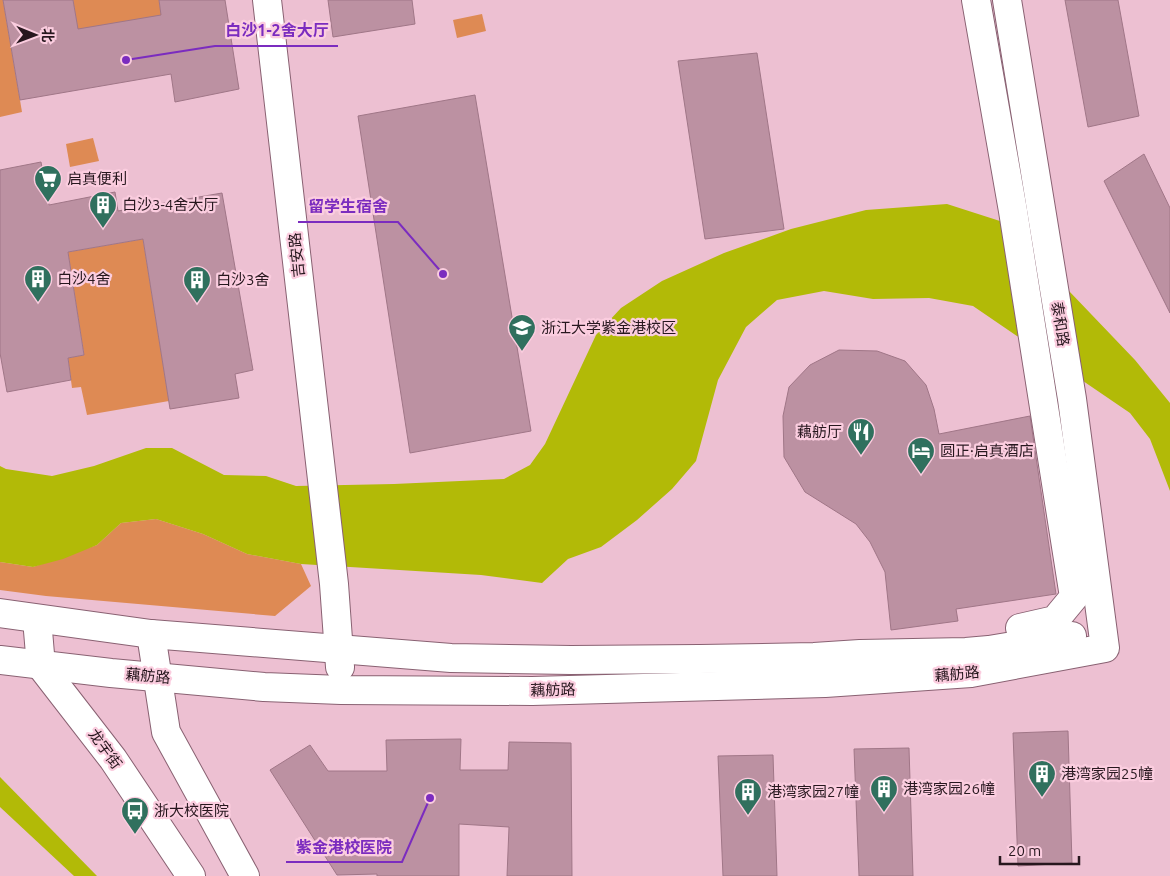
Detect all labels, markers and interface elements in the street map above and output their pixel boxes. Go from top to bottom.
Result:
north arrow [10,10,60,60]
callout: 白沙1-2舍大厅 [215,15,338,46]
text: 白沙1-2舍大厅 [225,21,329,39]
text: 北 [40,28,56,42]
supermarket icon: 启真便利 [33,164,63,203]
place label: 启真便利 [67,170,127,187]
building icon: 白沙3-4舍大厅 [88,190,118,229]
callout: 留学生宿舍 [298,191,398,222]
place label: 白沙3-4舍大厅 [122,196,218,213]
text: 留学生宿舍 [308,197,388,215]
street label: 吉安路 [286,232,307,278]
building icon: 白沙4舍 [23,264,53,303]
building icon: 白沙3舍 [182,265,212,304]
place label: 白沙4舍 [57,270,110,287]
place label: 白沙3舍 [216,271,269,288]
street label: 泰和路 [1049,300,1072,347]
school or university icon: 浙江大学紫金港校区 [507,313,537,352]
place label: 浙江大学紫金港校区 [541,319,676,336]
restaurant icon: 藕舫厅 [846,417,876,456]
place label: 藕舫厅 [797,423,842,440]
hotel icon: 圆正·启真酒店 [906,436,936,475]
place label: 圆正·启真酒店 [940,442,1034,459]
street label: 藕舫路 [934,663,980,684]
street label: 藕舫路 [125,665,171,686]
street label: 藕舫路 [530,681,576,698]
street label: 龙宇街 [85,726,126,772]
building icon: 港湾家园25幢 [1027,759,1057,798]
place label: 港湾家园25幢 [1061,765,1153,782]
building icon: 港湾家园26幢 [869,774,899,813]
building icon: 港湾家园27幢 [733,777,763,816]
place label: 港湾家园26幢 [903,780,995,797]
place label: 港湾家园27幢 [767,783,859,800]
bus stop icon: 浙大校医院 [120,796,150,835]
place label: 浙大校医院 [154,802,229,819]
callout: 紫金港校医院 [286,831,402,862]
scale bar [1000,834,1079,866]
text: 紫金港校医院 [296,838,392,856]
text: 20 m [1008,842,1041,859]

